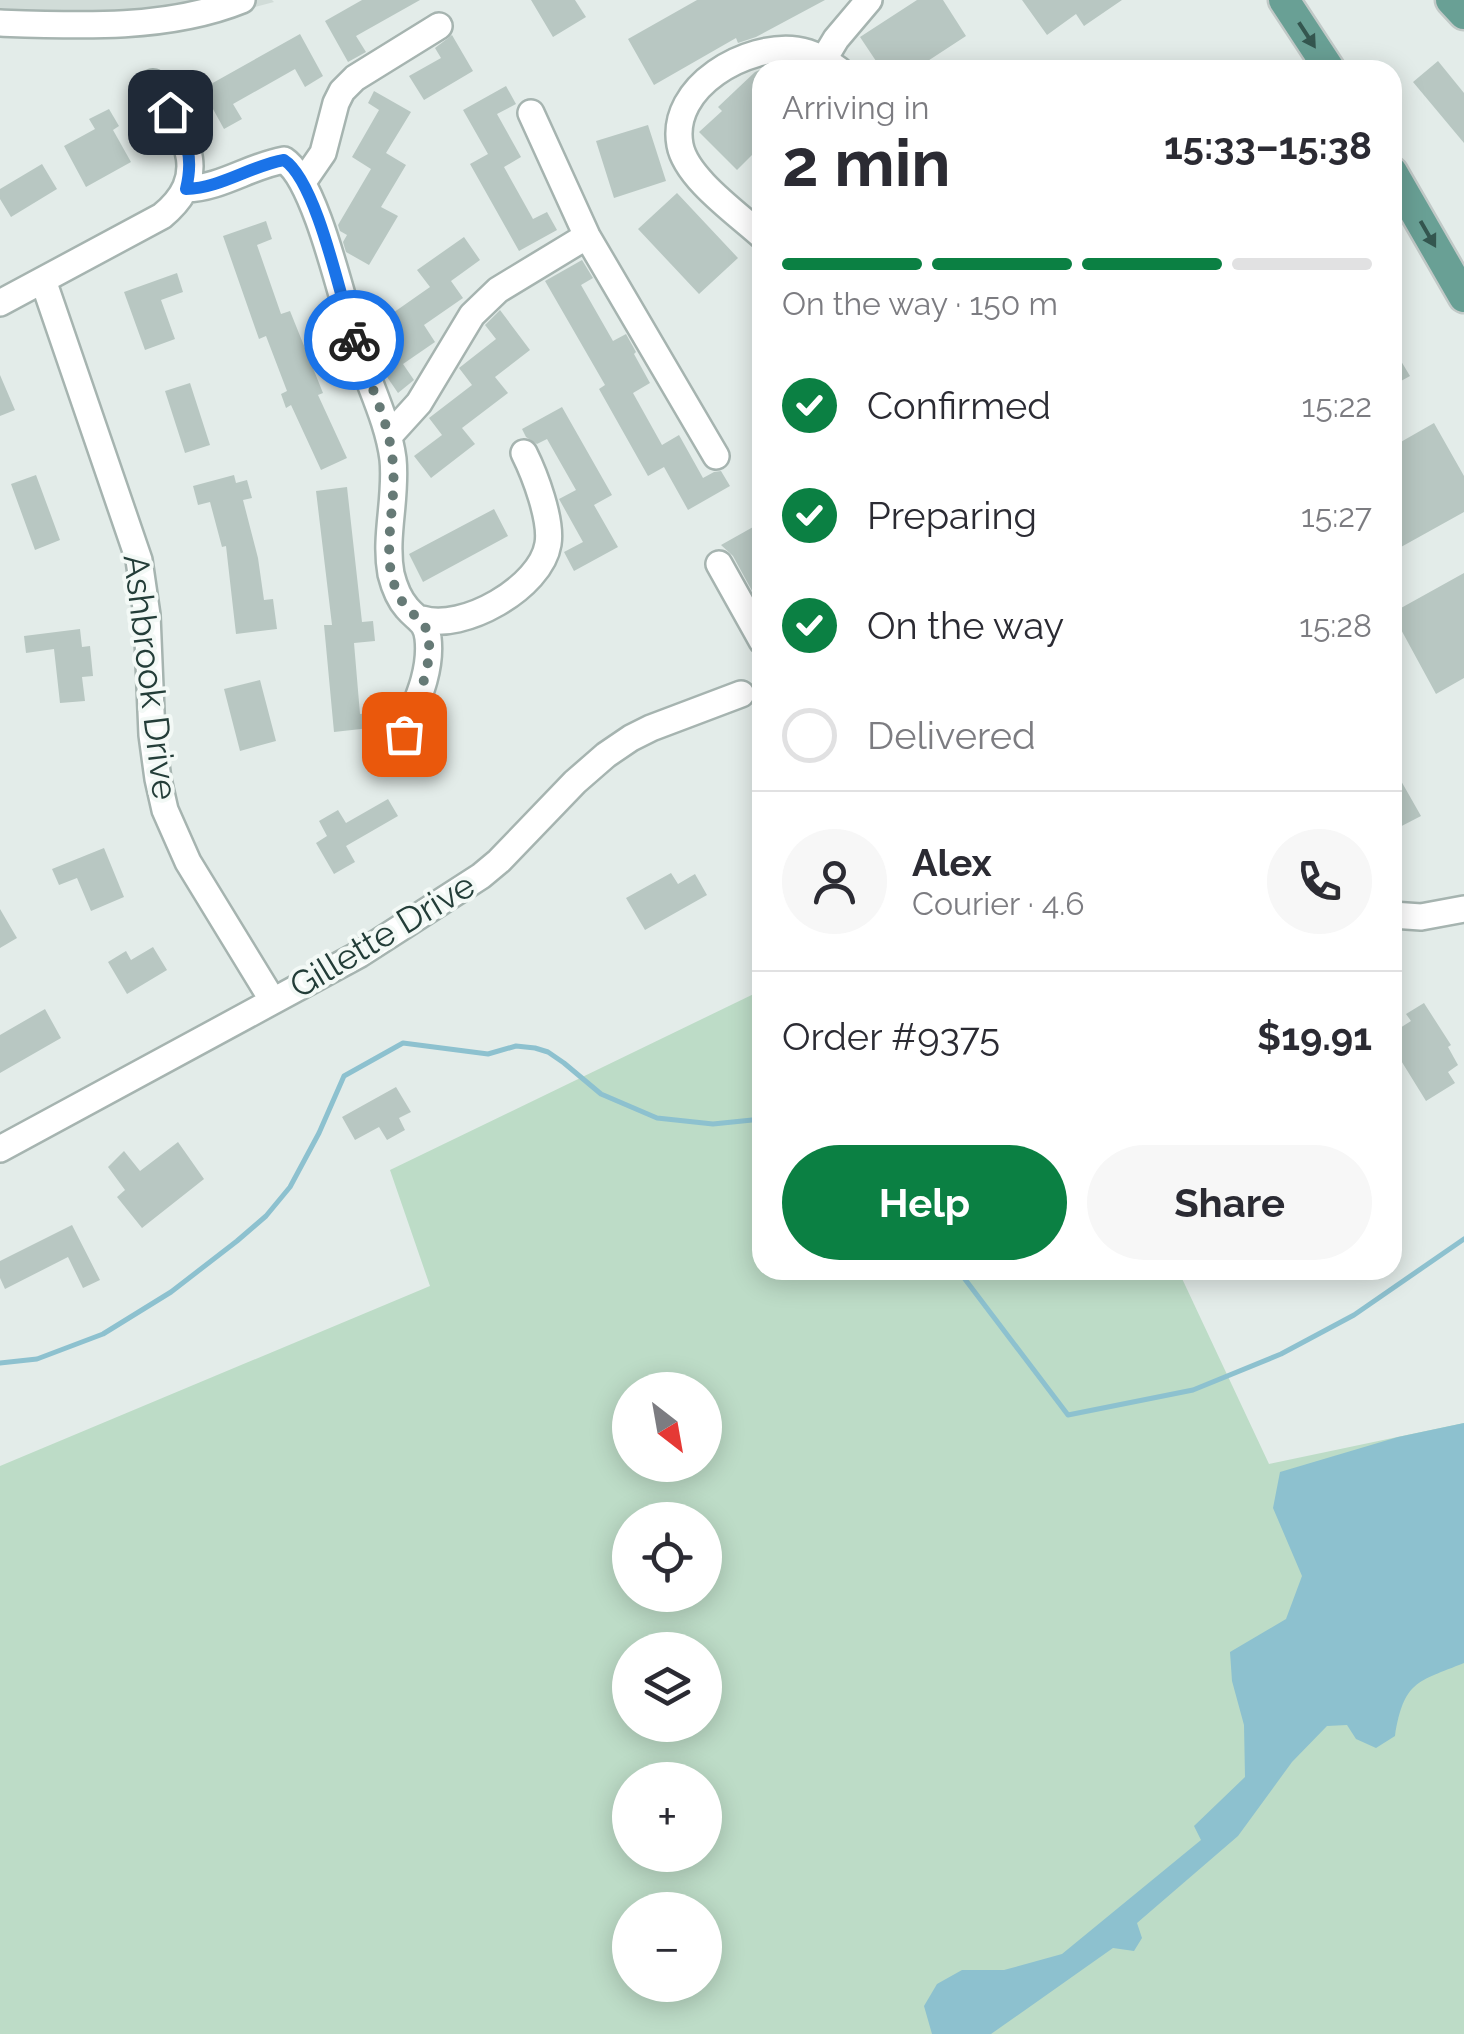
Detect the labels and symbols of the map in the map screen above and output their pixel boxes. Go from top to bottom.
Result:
one-way arrow [1298,21,1316,48]
pin [128,70,213,155]
one-way arrow [1420,220,1437,249]
courier [304,290,404,390]
street label: Ashbrook Drive [116,552,186,802]
pin [362,692,447,777]
street label: Gillette Drive [282,864,482,1006]
north arrow [612,1372,722,1482]

